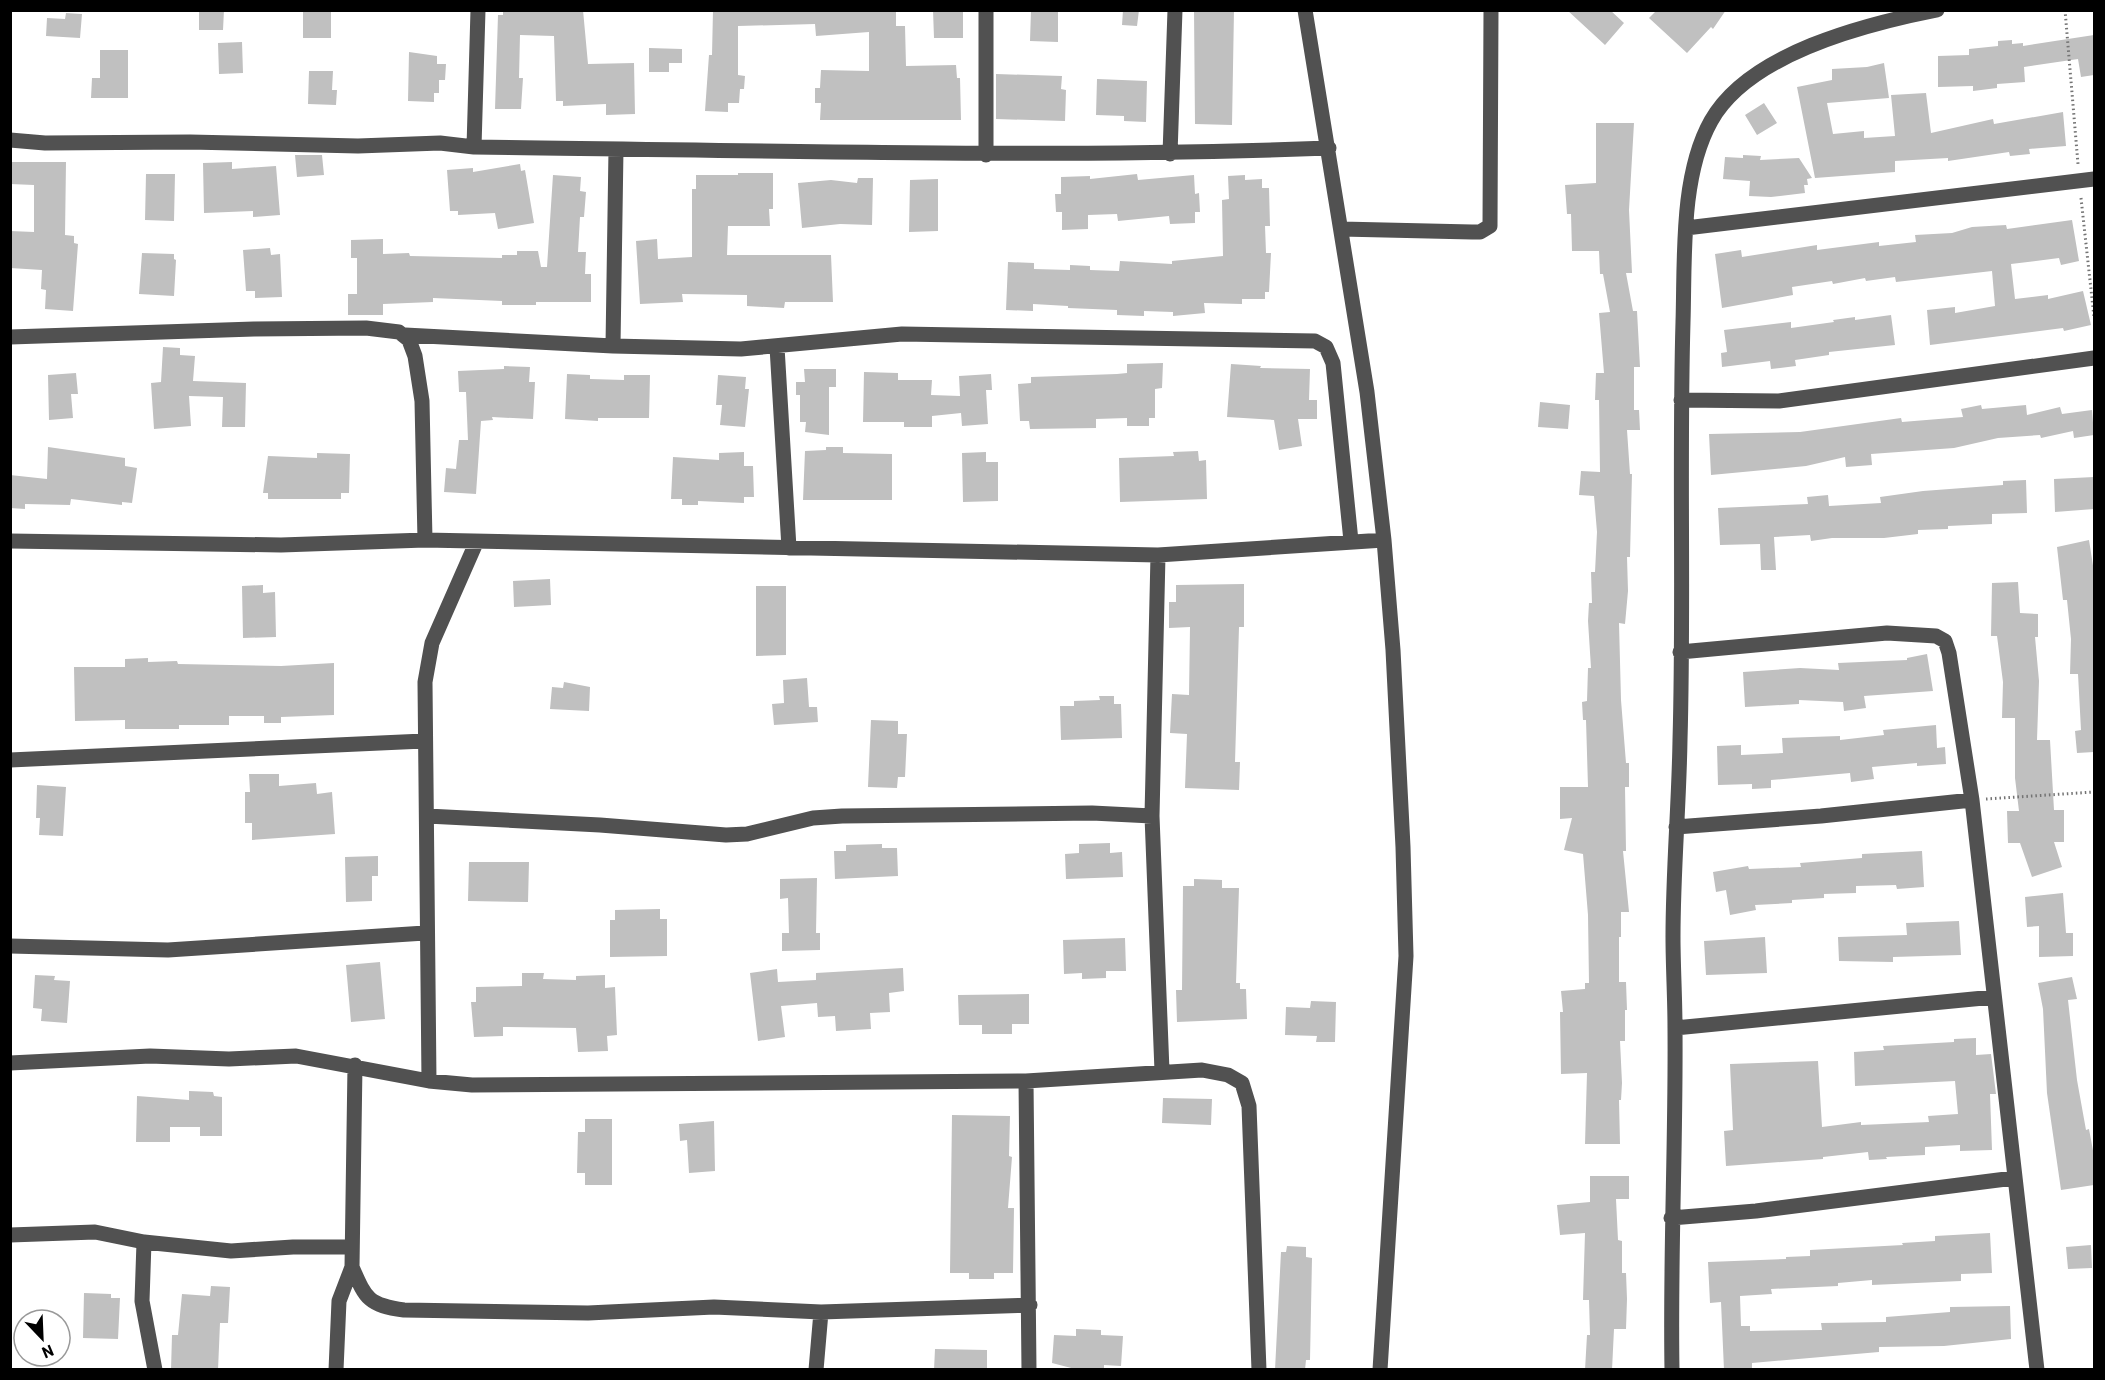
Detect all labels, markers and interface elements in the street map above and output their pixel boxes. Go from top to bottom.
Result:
north arrow [12,1308,72,1368]
text: N [39,1341,57,1363]

